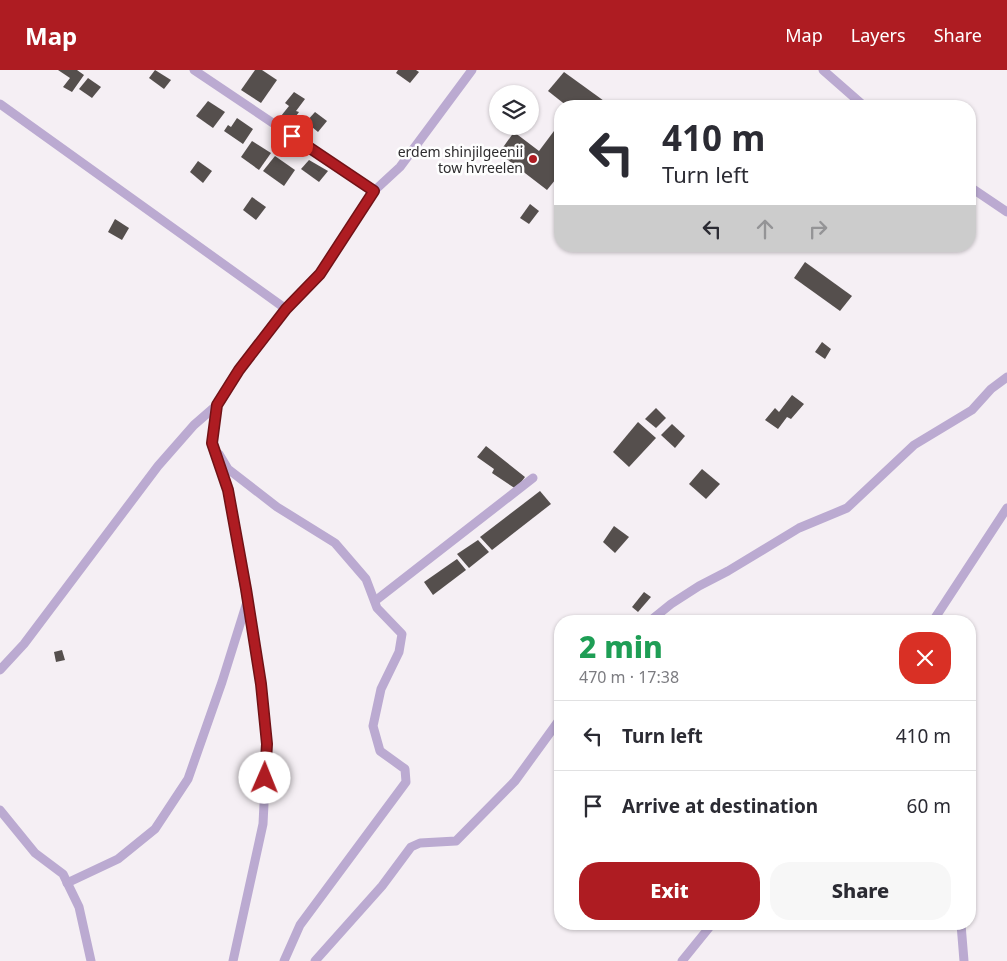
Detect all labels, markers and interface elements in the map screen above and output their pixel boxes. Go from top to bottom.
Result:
text: Map [25,19,77,52]
text: Map [785,23,823,47]
text: Layers [851,23,906,47]
text: Share [934,23,982,47]
map controls [489,85,539,135]
button: layers [489,85,539,135]
text: 410 m [662,114,765,161]
pin [271,115,313,157]
icon: left [579,120,644,185]
icon: arrive [278,122,306,150]
place label: erdem shinjilgeenii tow hvreelen [398,142,523,177]
marker: erdem shinjilgeenii tow hvreelen [527,153,539,165]
text: Turn left [662,159,749,189]
icon: left [698,215,726,243]
icon: ahead [751,215,779,243]
icon: right [804,215,832,243]
text: 2 min [579,626,663,667]
button: close [899,632,951,684]
text: 470 m · 17:38 [579,666,679,688]
icon: left [579,722,607,750]
text: Turn left [622,723,703,749]
text: 410 m [896,723,951,749]
position arrow [238,751,290,803]
icon: arrive [579,792,607,820]
text: Arrive at destination [622,793,818,819]
text: 60 m [907,793,951,819]
button: Exit [579,862,760,920]
button: Share [770,862,951,920]

